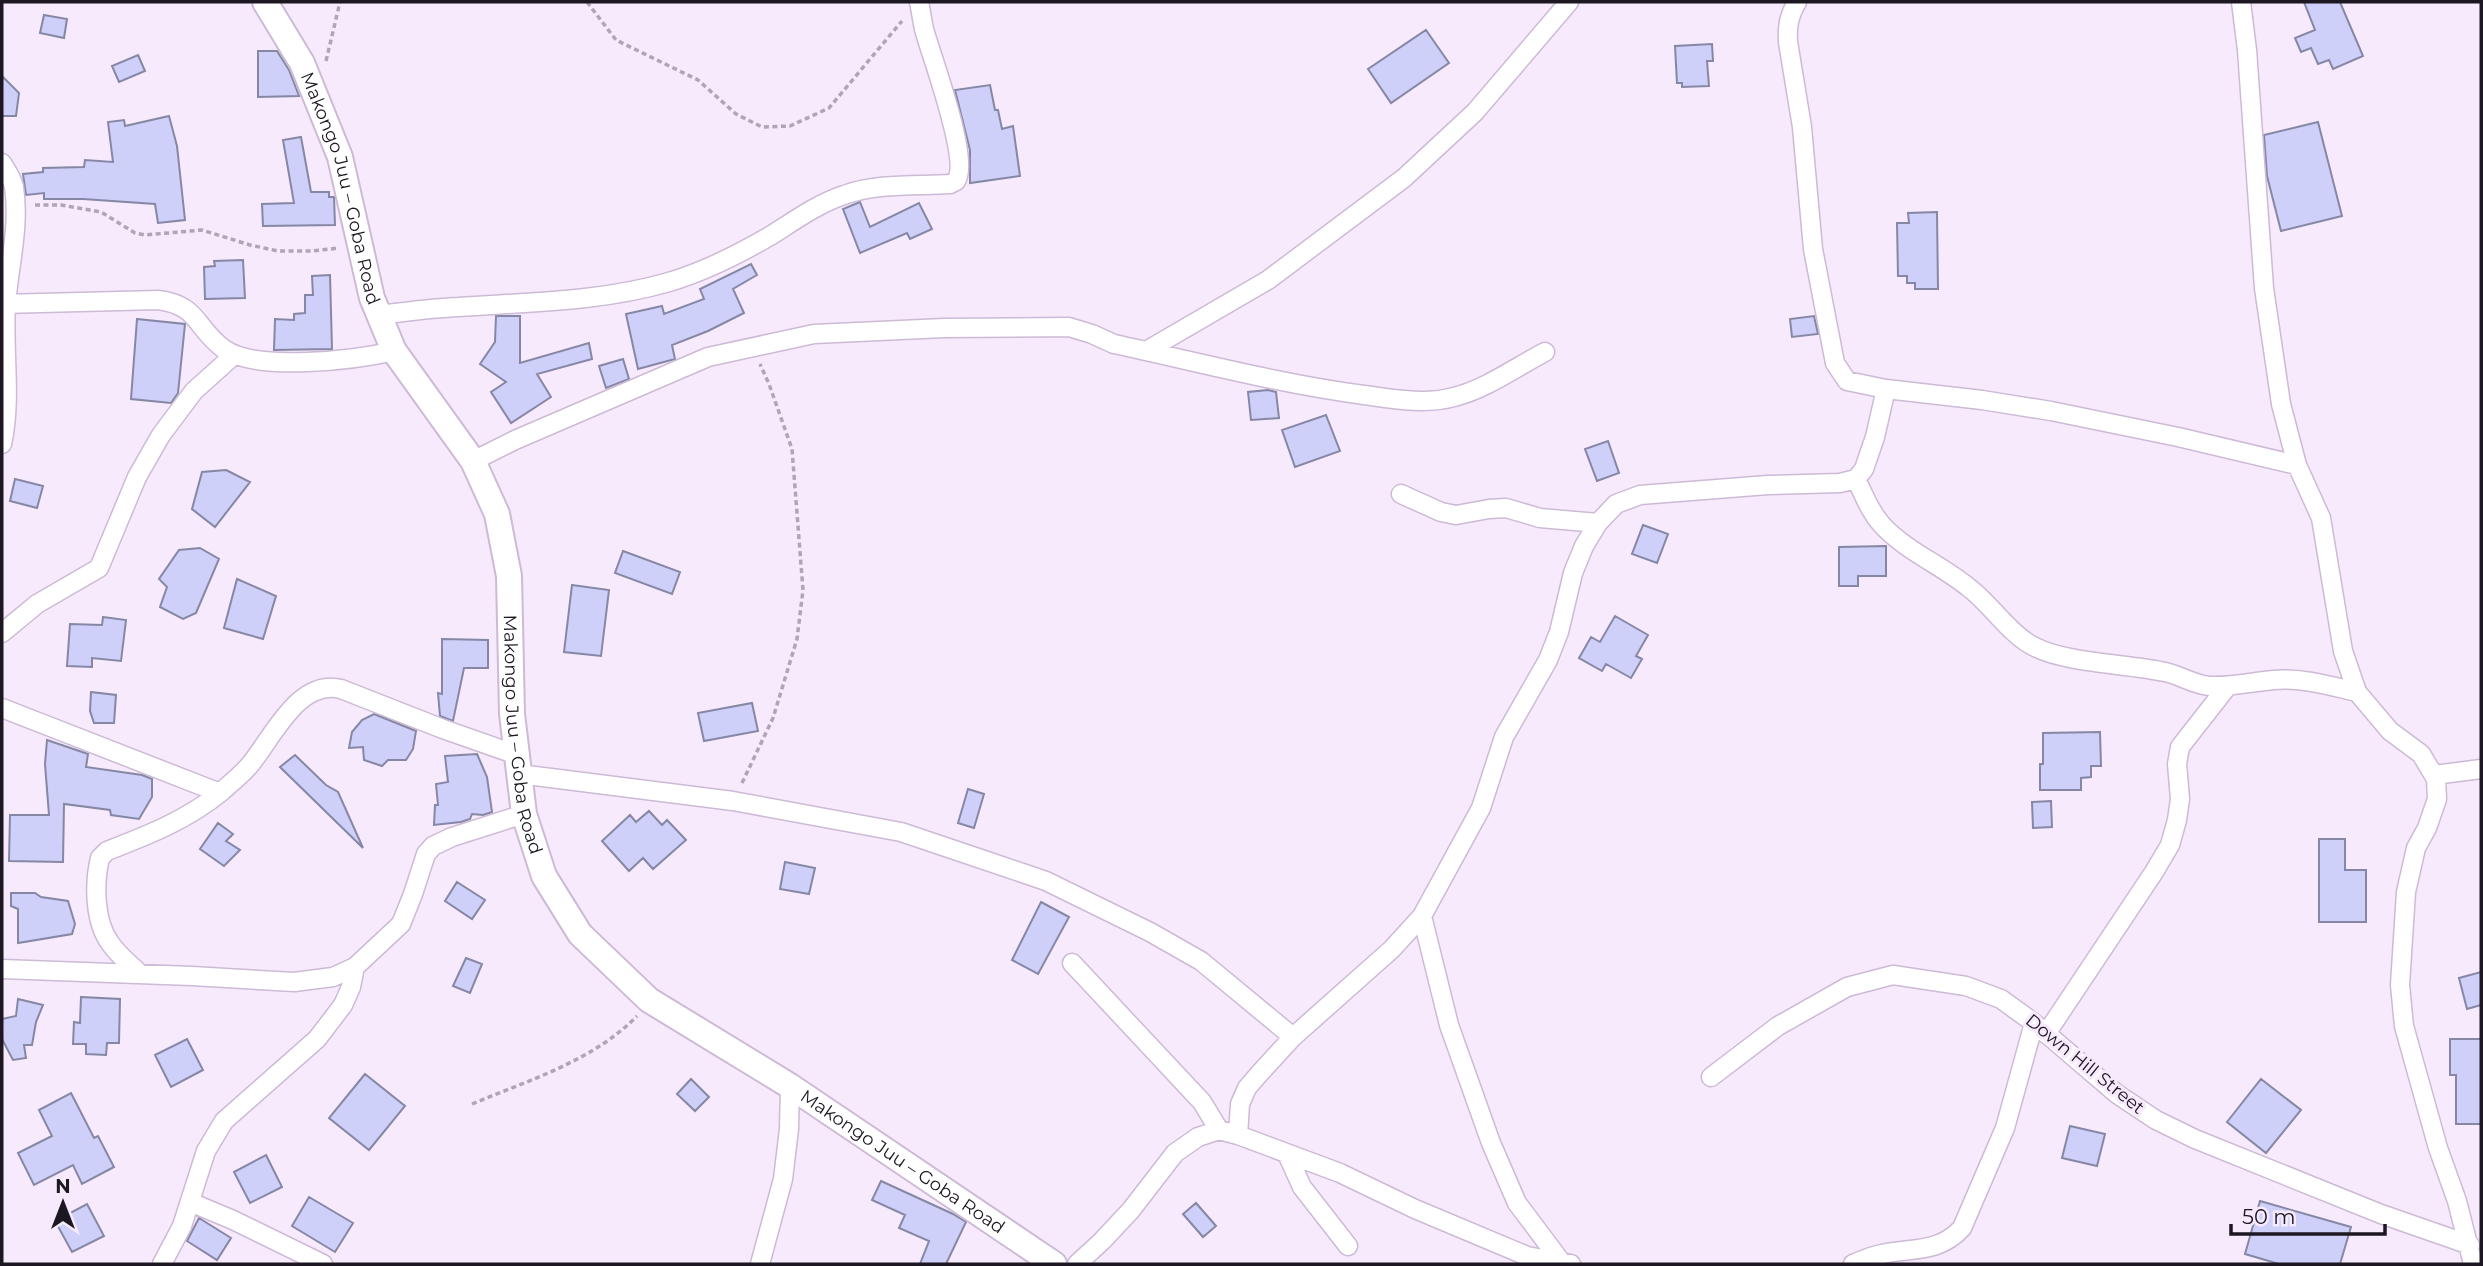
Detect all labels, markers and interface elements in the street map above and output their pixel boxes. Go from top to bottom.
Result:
street label: Makongo Juu – Goba Road [296,69,385,308]
street label: Makongo Juu – Goba Road [499,615,547,857]
street label: Down Hill Street [2021,1009,2149,1119]
street label: Makongo Juu – Goba Road [796,1085,1009,1239]
north arrow [28,1168,98,1238]
text: N [55,1175,71,1198]
scale bar [2231,1192,2385,1236]
text: 50 m [2242,1204,2296,1229]

